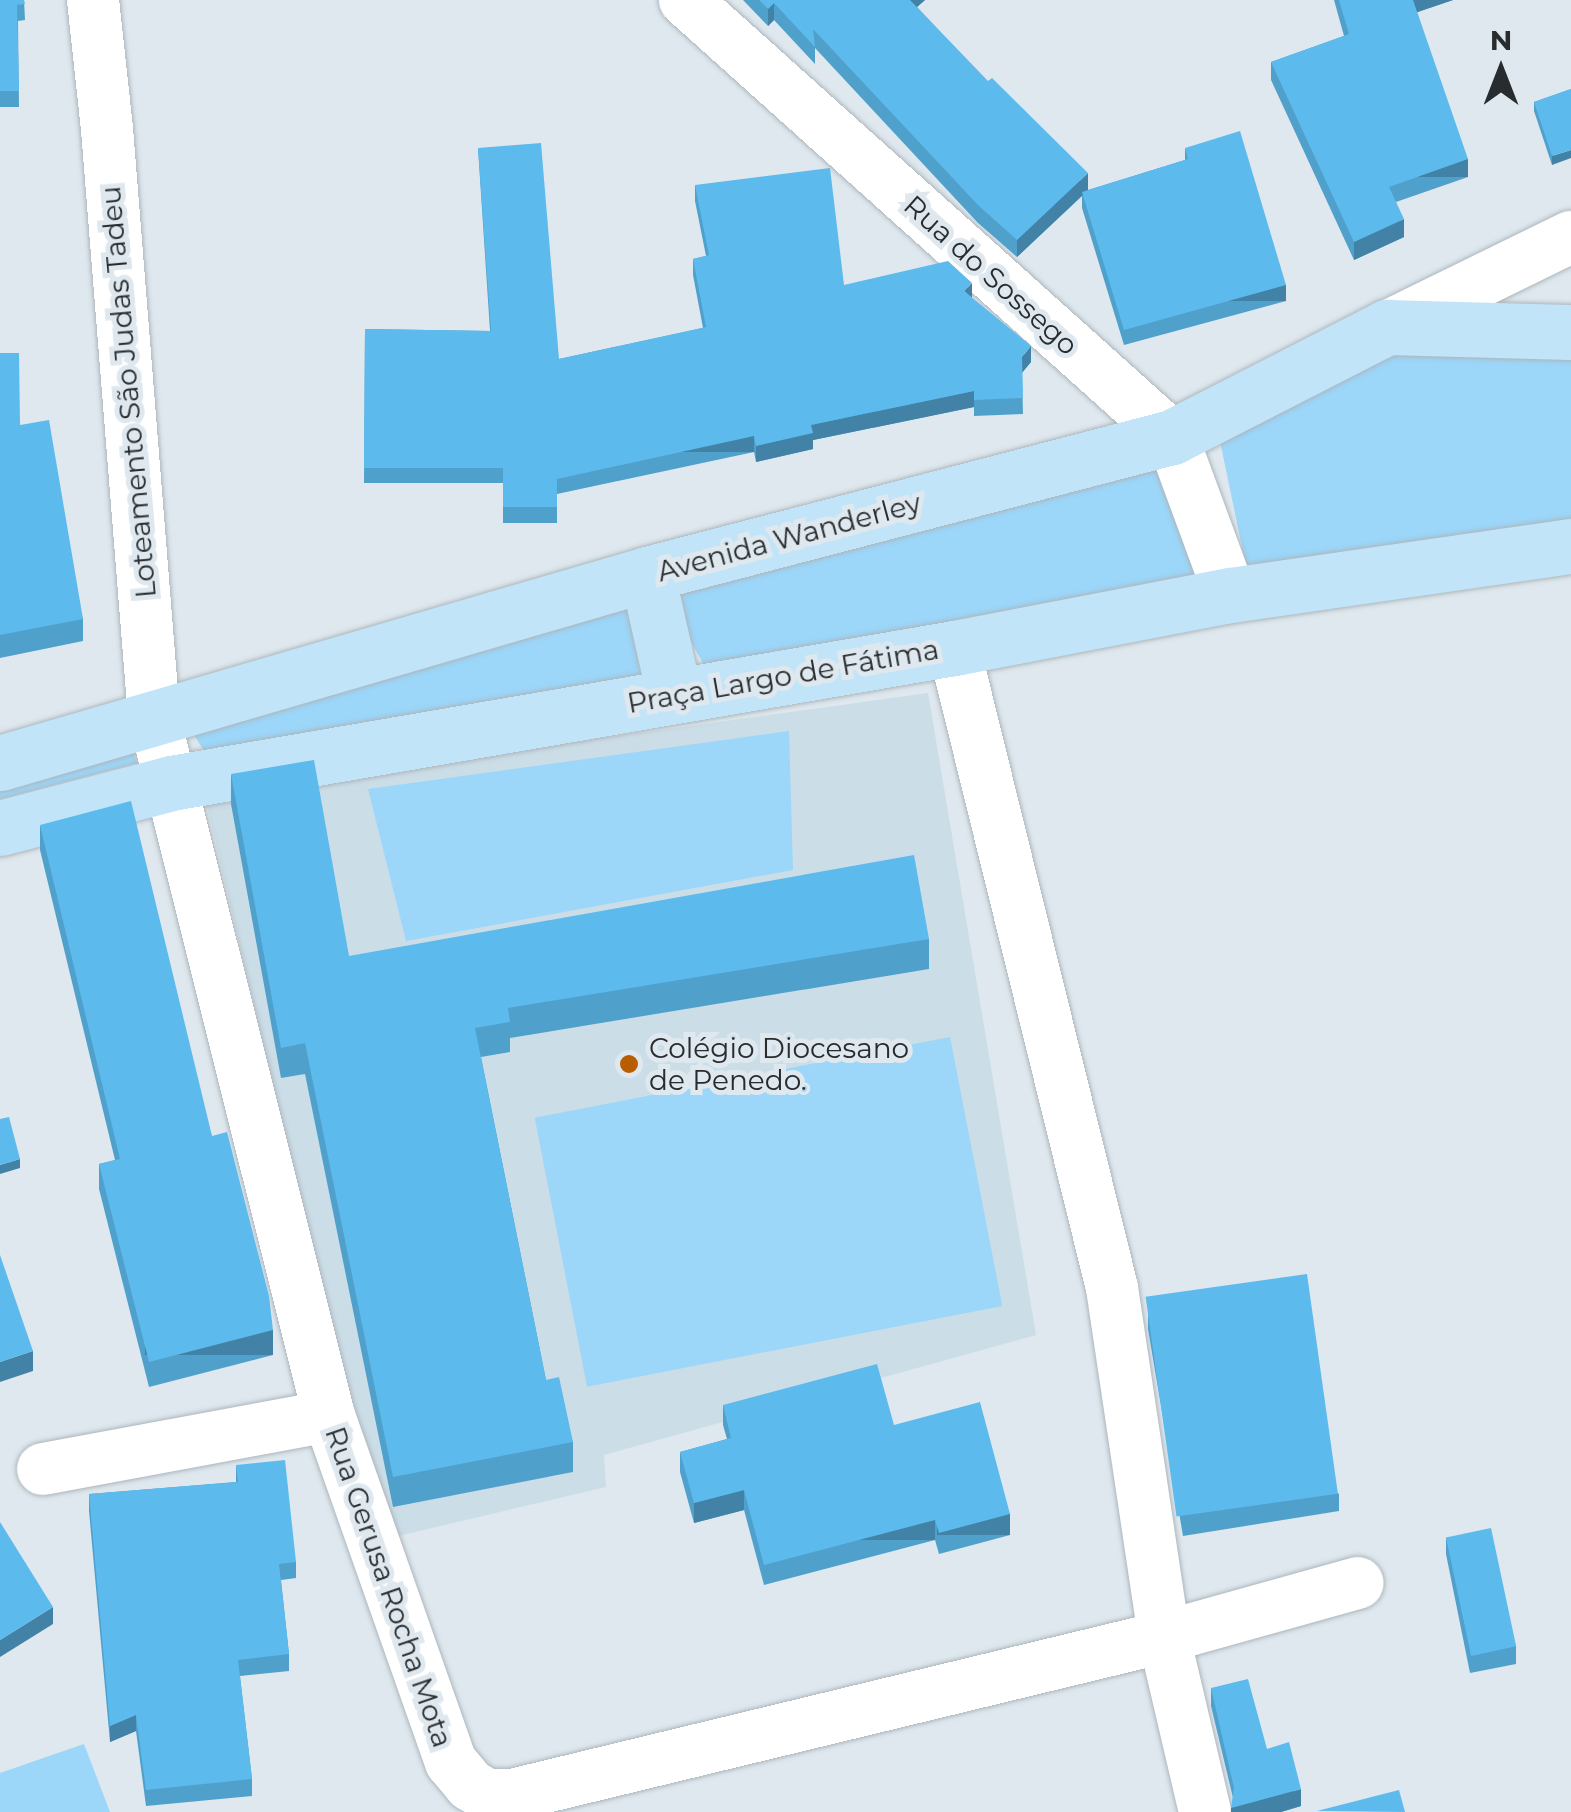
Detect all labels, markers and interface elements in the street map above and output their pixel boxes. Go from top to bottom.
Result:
north arrow [1451,20,1551,120]
text: N [1490,23,1512,57]
street label: Loteamento São Judas Tadeu [93,185,163,599]
street label: Rua do Sossego [897,188,1085,362]
street label: Avenida Wanderley [653,486,925,588]
street label: Praça Largo de Fátima [625,632,941,720]
place label: Colégio Diocesano de Penedo. [649,1031,909,1097]
marker: Colégio Diocesano de Penedo. [618,1053,640,1075]
street label: Rua Gerusa Rocha Mota [318,1422,460,1752]

